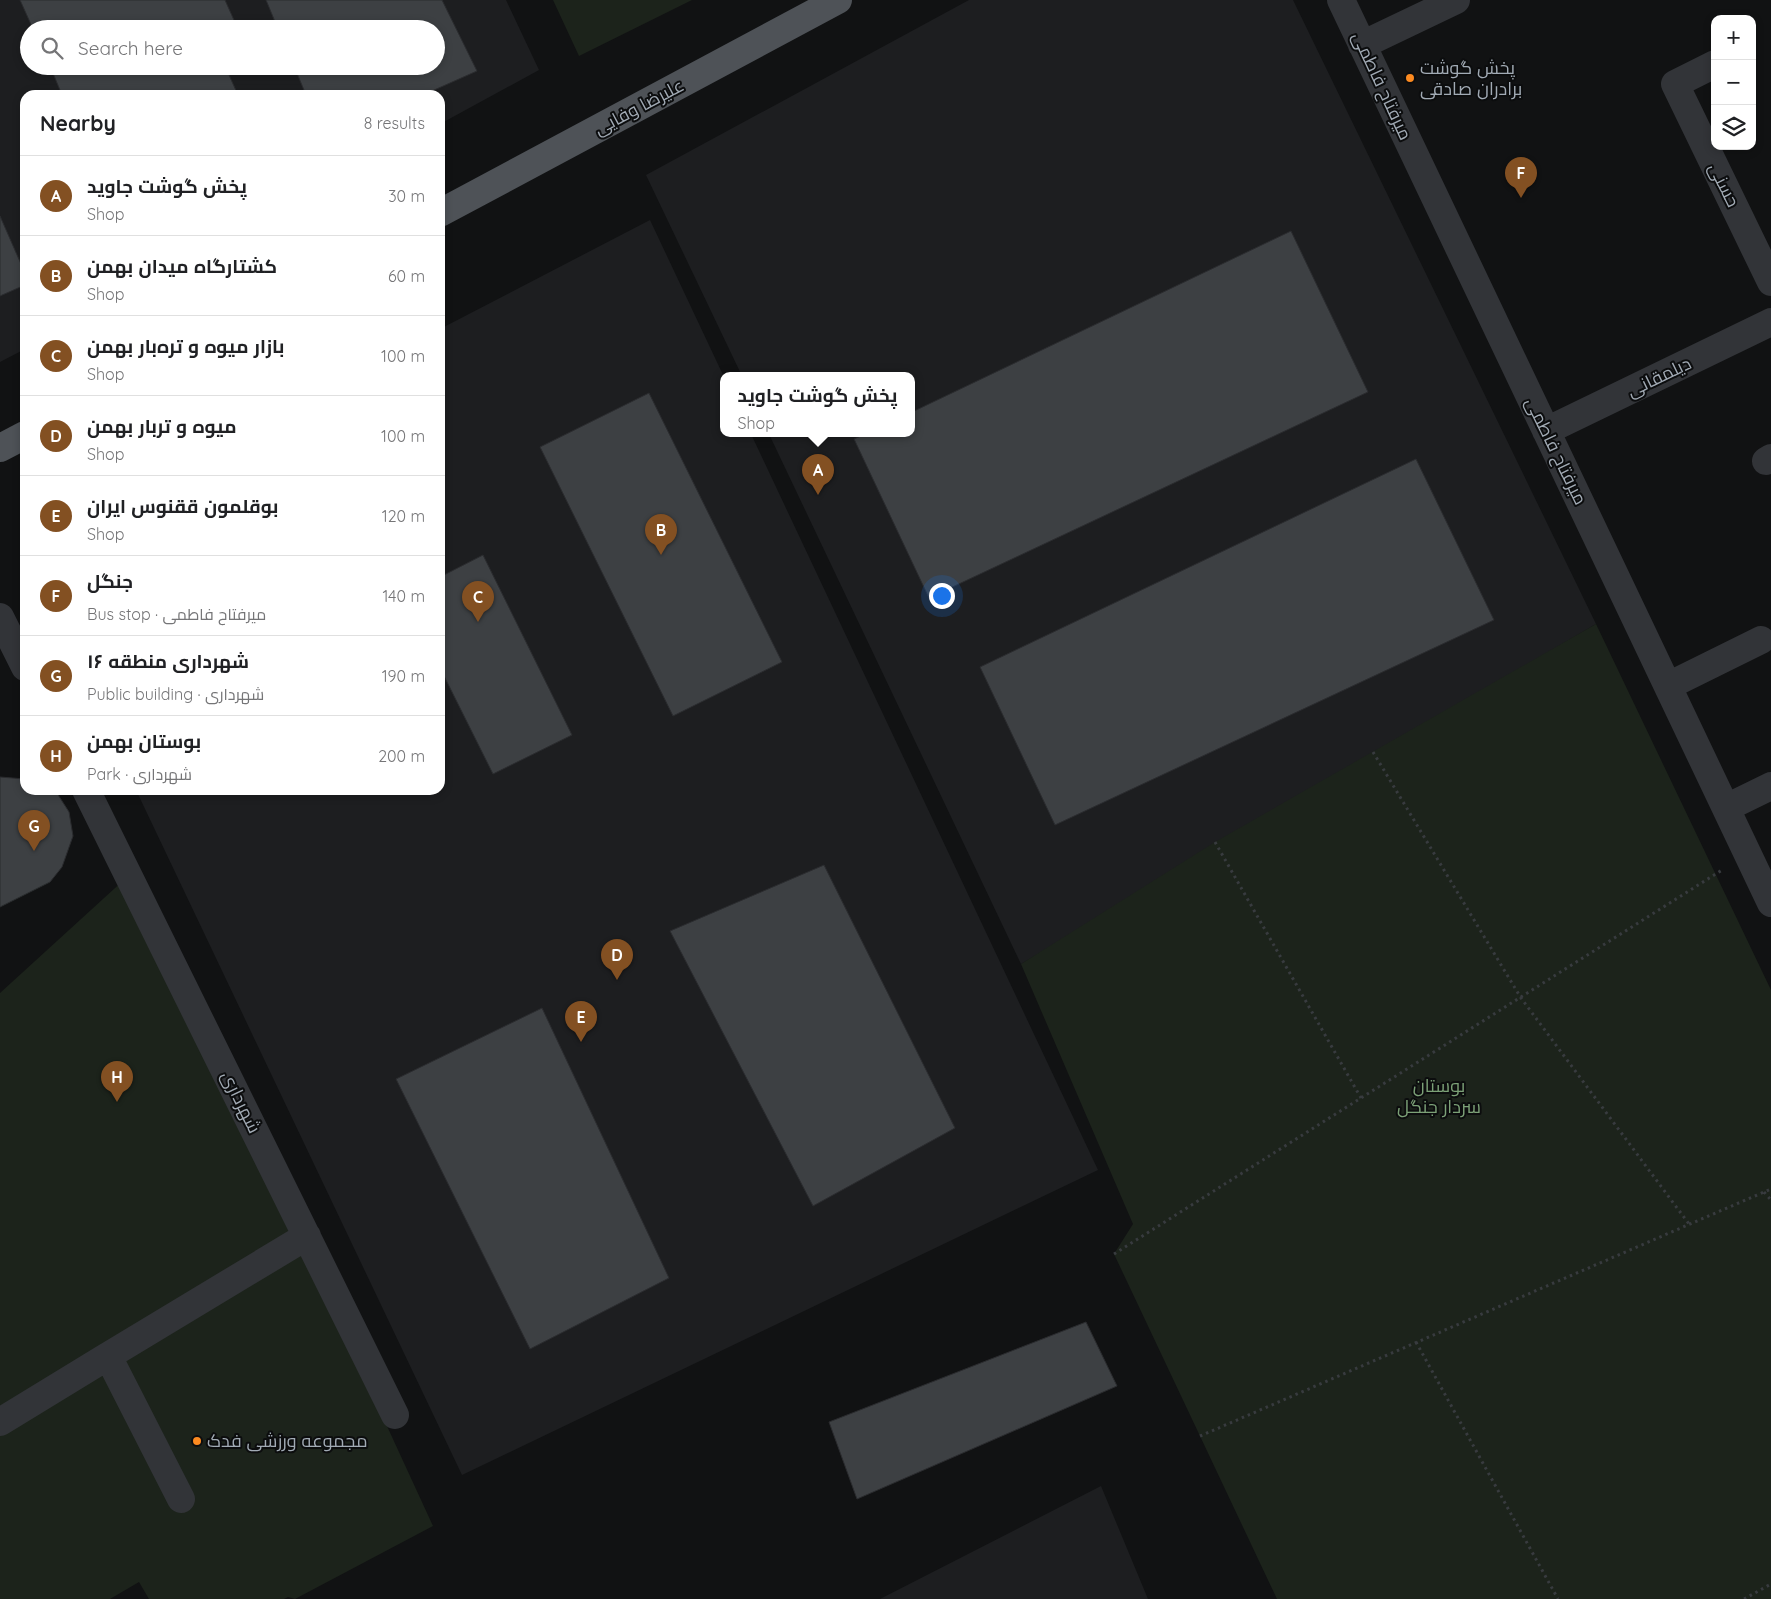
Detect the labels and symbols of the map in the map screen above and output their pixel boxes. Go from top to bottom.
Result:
street label: میرفتاح فاطمی [1346,28,1418,144]
place label: پخش گوشت برادران صادقی [1420,56,1522,100]
marker: پخش گوشت برادران صادقی [1404,72,1416,84]
street label: علیرضا وفایی [590,73,688,140]
pin: F [1505,157,1537,198]
street label: حسنی [1704,159,1745,211]
street label: دیلمقانی [1623,351,1695,402]
street label: میرفتاح فاطمی [1520,393,1592,509]
pin: A [802,454,834,495]
pin: B [645,514,677,555]
pin: C [462,581,494,622]
your location [929,583,955,609]
pin: G [18,810,50,851]
pin: D [601,939,633,980]
pin: E [565,1001,597,1042]
pin: H [101,1061,133,1102]
street label: شهرداری [217,1067,266,1137]
park label: بوستان سردار جنگل [1397,1074,1481,1118]
place label: مجموعه ورزشی فدک [207,1429,368,1452]
marker: مجموعه ورزشی فدک [191,1435,203,1447]

